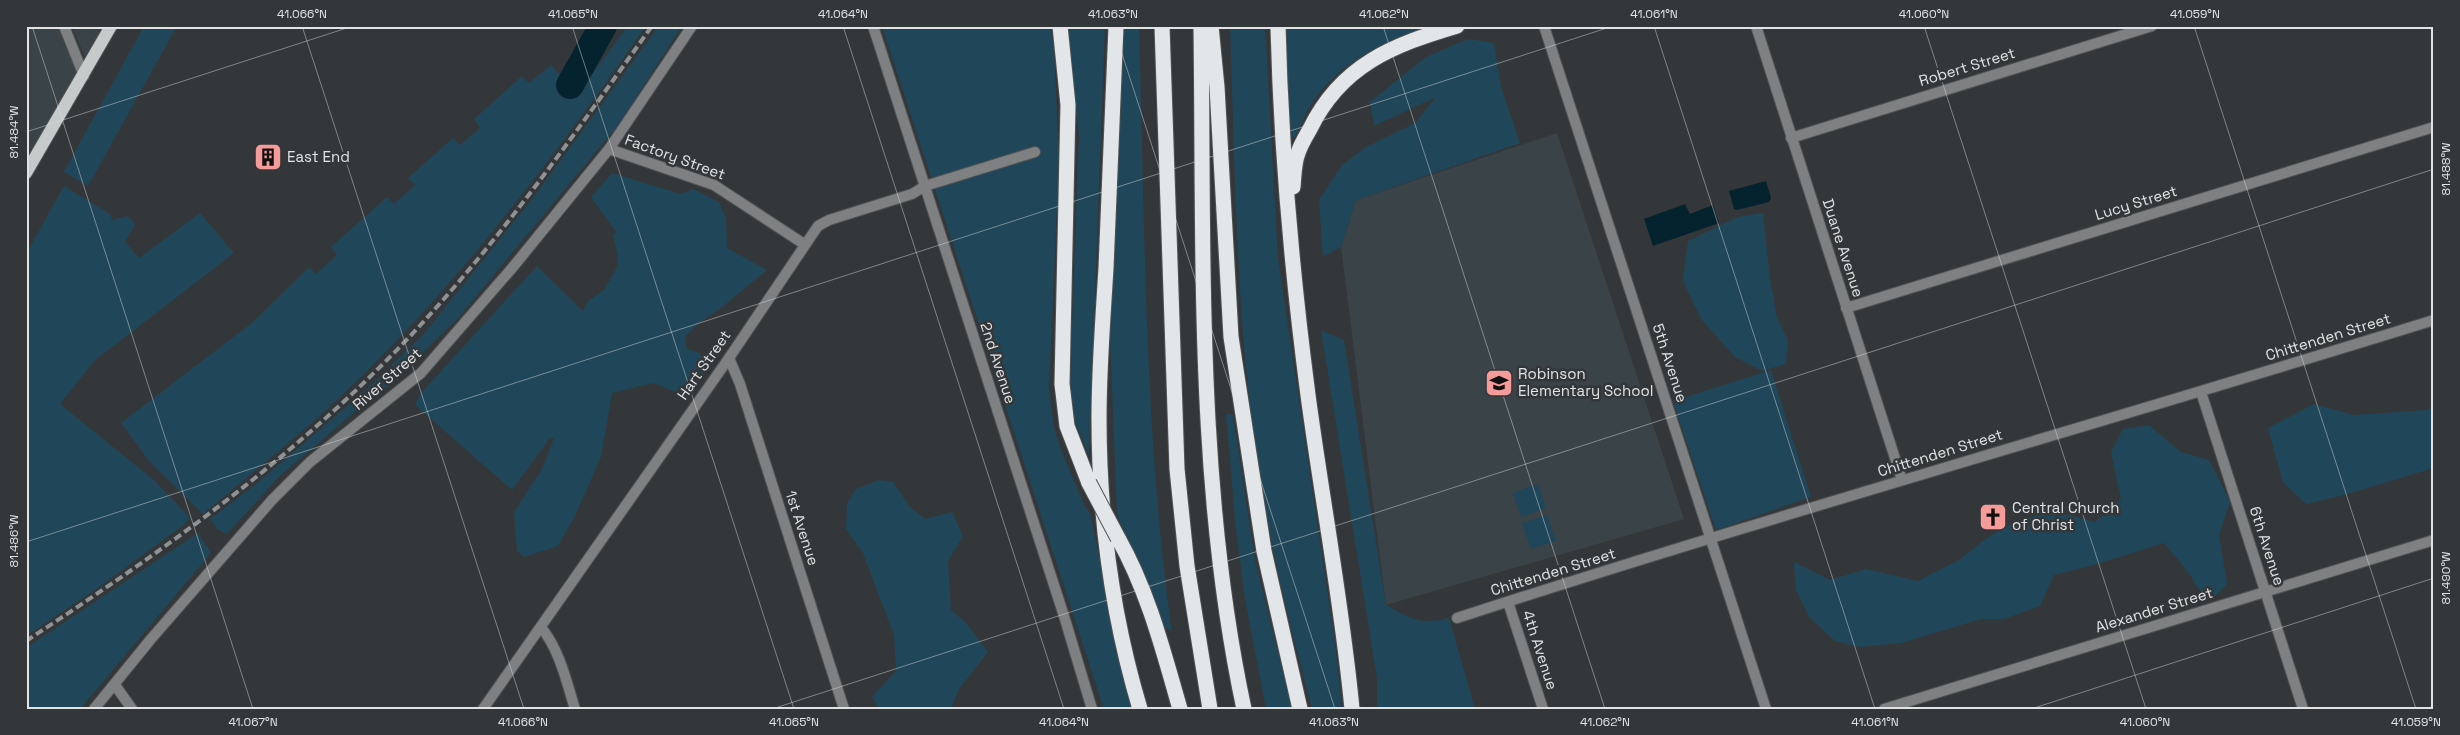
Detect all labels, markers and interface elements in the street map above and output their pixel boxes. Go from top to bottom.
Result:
text: 41.066°N [277,6,327,22]
text: 41.065°N [548,6,598,22]
text: 41.064°N [818,6,868,22]
text: 41.063°N [1088,6,1138,22]
text: 41.062°N [1359,6,1409,22]
text: 41.061°N [1630,6,1678,22]
text: 41.060°N [1899,6,1949,22]
text: 41.059°N [2170,6,2220,22]
street label: Robert Street [1916,43,2017,90]
text: 81.484°W [6,105,22,159]
street label: Factory Street [622,130,728,184]
building icon: East End [253,142,283,172]
text: 81.488°W [2438,142,2454,196]
place label: East End [287,147,350,166]
street label: Lucy Street [2092,181,2179,224]
street label: Duane Avenue [1819,196,1868,300]
street label: Chittenden Street [2263,308,2393,365]
street label: 2nd Avenue [976,320,1021,406]
street label: 5th Avenue [1649,321,1692,405]
street label: Hart Street [673,326,735,403]
street label: River Street [348,343,425,414]
place label: Robinson Elementary School [1518,364,1654,400]
school or university icon: Robinson Elementary School [1484,368,1514,398]
street label: Chittenden Street [1875,424,2005,481]
street label: 1st Avenue [781,488,824,568]
place label: Central Church of Christ [2012,498,2119,534]
church icon: Central Church of Christ [1978,502,2008,532]
street label: 6th Avenue [2246,504,2289,588]
text: 81.486°W [6,514,22,567]
street label: Chittenden Street [1488,543,1618,600]
text: 81.490°W [2438,551,2454,605]
street label: Alexander Street [2093,583,2215,636]
street label: 4th Avenue [1519,608,1562,692]
text: 41.067°N [228,714,278,730]
text: 41.066°N [498,714,548,730]
text: 41.065°N [769,714,819,730]
text: 41.064°N [1039,714,1089,730]
text: 41.063°N [1309,714,1359,730]
text: 41.062°N [1580,714,1630,730]
text: 41.061°N [1851,714,1899,730]
text: 41.060°N [2120,714,2170,730]
text: 41.059°N [2391,714,2441,730]

